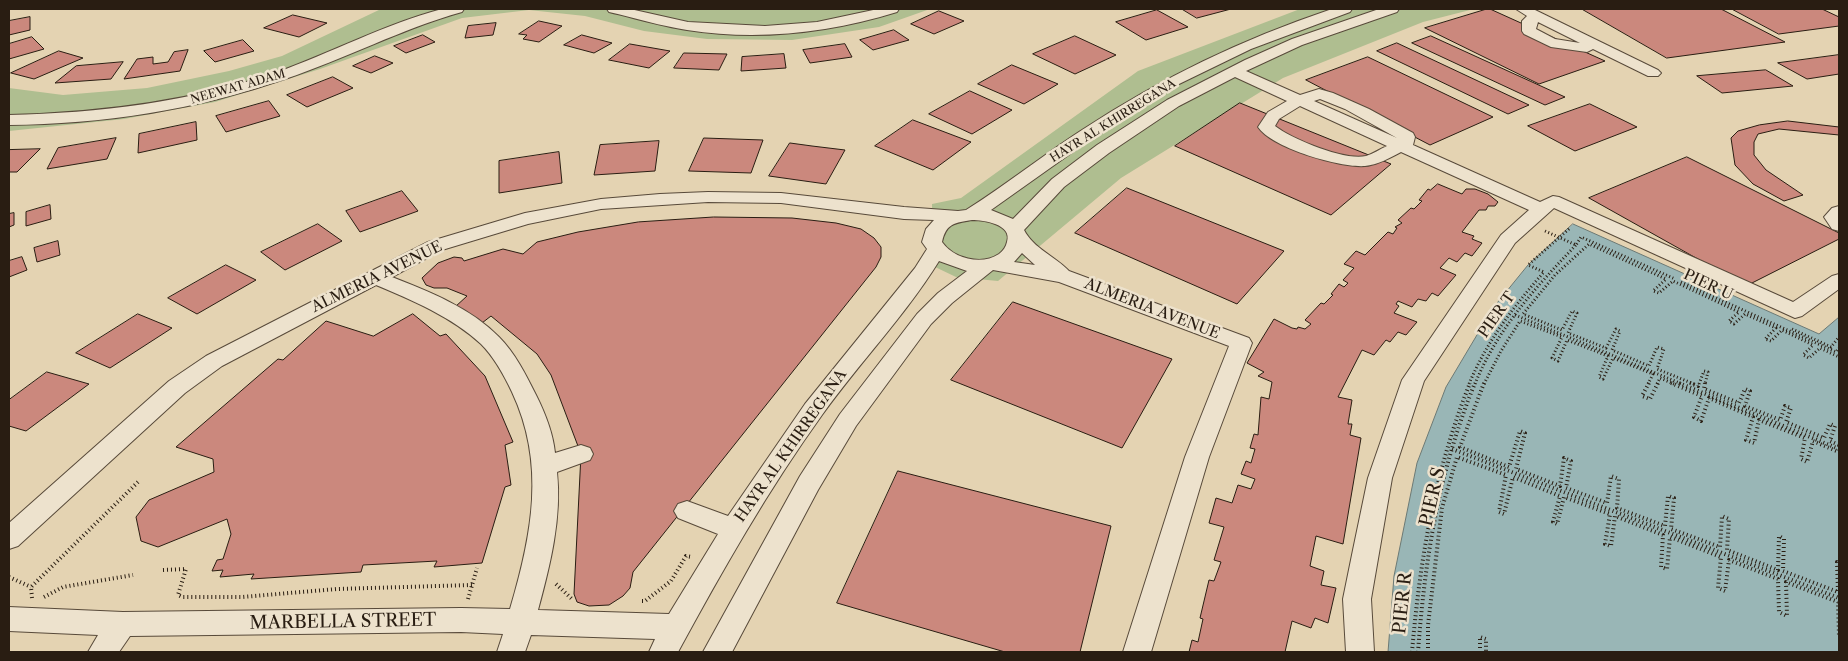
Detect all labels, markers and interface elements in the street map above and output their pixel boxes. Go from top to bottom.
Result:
street label: NEEWAT ADAM [189,67,287,107]
street label: HAYR AL KHIRREGANA [1047,76,1179,166]
street label: ALMERIA AVENUE [309,237,445,317]
street label: PIER U [1680,266,1736,304]
street label: ALMERIA AVENUE [1082,275,1222,343]
street label: PIER T [1475,289,1519,341]
street label: HAYR AL KHIRREGANA [731,366,851,526]
street label: PIER S [1416,465,1450,529]
street label: PIER R [1389,571,1417,635]
street label: MARBELLA STREET [249,610,437,634]

